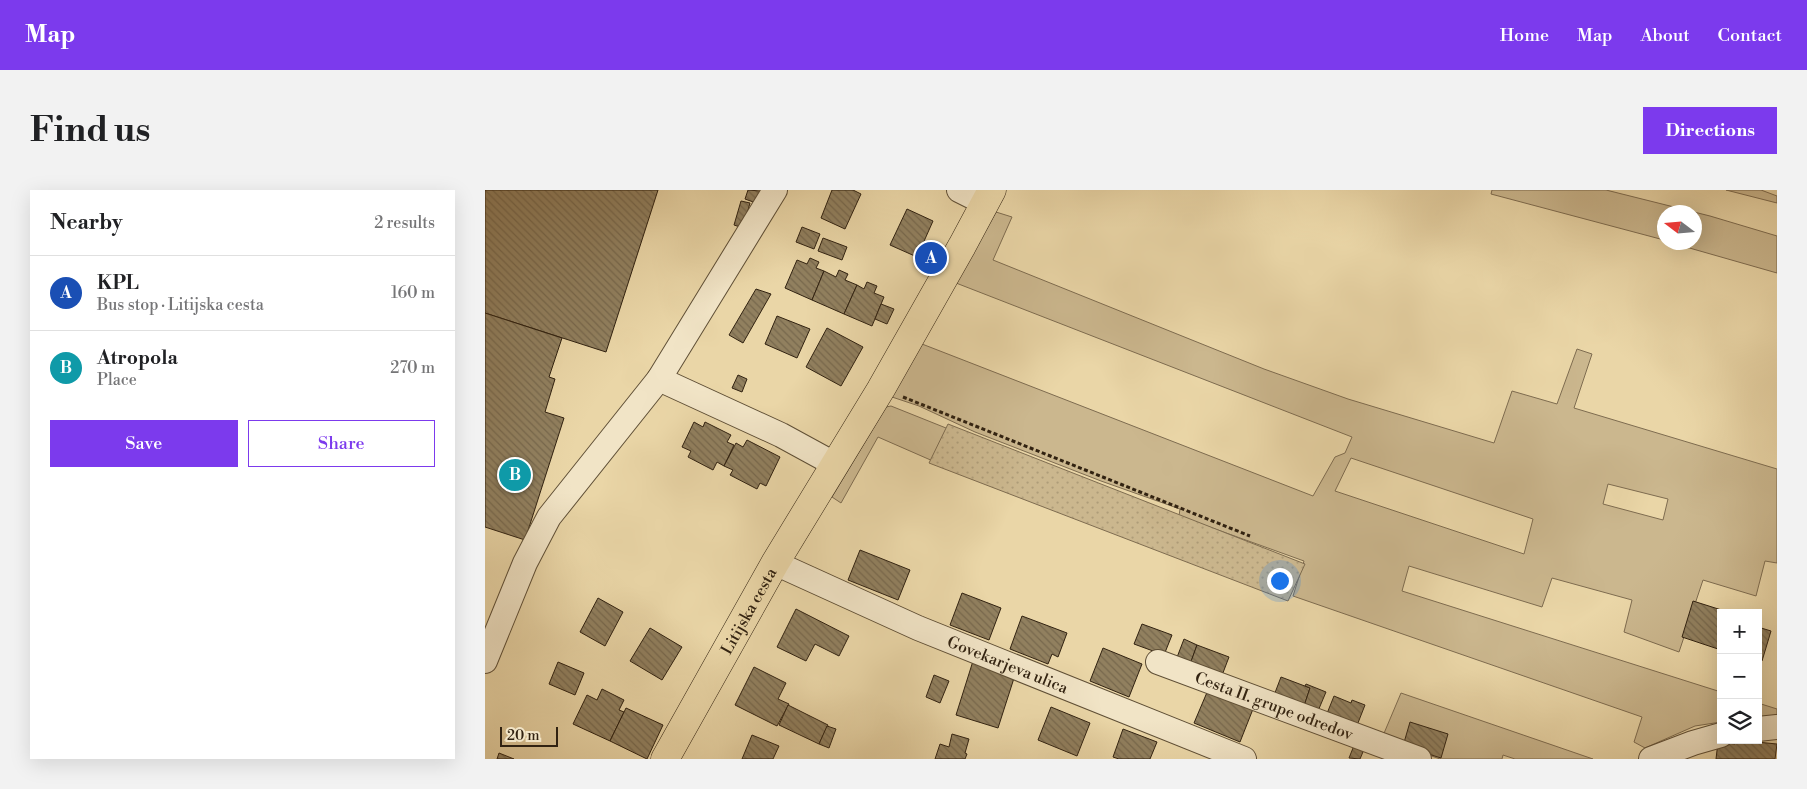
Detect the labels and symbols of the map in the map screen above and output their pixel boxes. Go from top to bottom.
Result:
north arrow [1657,205,1702,250]
pin: A [915,239,947,277]
pin: B [499,456,531,494]
street label: Litijska cesta [717,564,782,658]
your location [1267,568,1293,594]
street label: Govekarjeva ulica [944,632,1072,699]
street label: Cesta II. grupe odredov [1192,668,1357,745]
scale bar [500,724,557,747]

